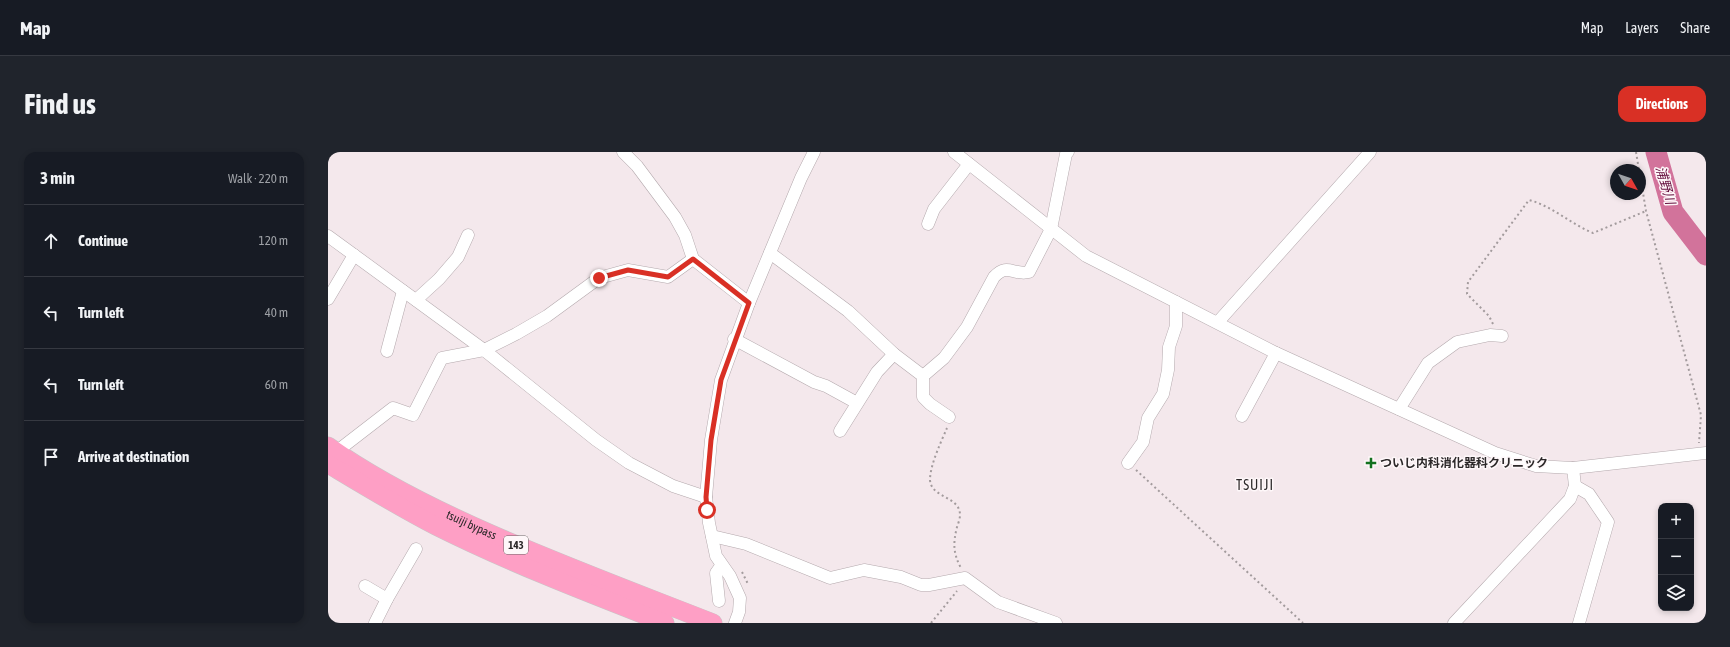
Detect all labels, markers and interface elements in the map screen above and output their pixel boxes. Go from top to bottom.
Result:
text: Map [20,17,51,39]
text: Map [1581,20,1603,36]
text: Layers [1625,20,1658,36]
text: Share [1680,20,1710,36]
button: Directions [1618,86,1706,122]
text: Find us [24,88,96,120]
north arrow [1610,164,1646,200]
water label: 浦野川 [1653,164,1679,208]
text: 3 min [40,168,75,188]
text: Walk · 220 m [228,171,288,186]
icon: ahead [40,230,62,252]
text: Continue [78,232,128,249]
text: 120 m [259,233,288,248]
route end [590,269,608,287]
icon: left [40,302,62,324]
text: Turn left [78,304,124,321]
text: 40 m [265,305,288,320]
icon: left [40,374,62,396]
text: Turn left [78,376,124,393]
text: 60 m [265,377,288,392]
icon: arrive [40,446,62,468]
text: Arrive at destination [78,448,189,465]
place label: ついじ内科消化器科クリニック [1380,456,1548,470]
marker: ついじ内科消化器科クリニック [1365,457,1377,469]
district label: TSUIJI [1236,477,1274,493]
route start [698,501,716,519]
map controls [1658,503,1694,611]
button: + [1658,503,1694,539]
street label: tsuiji bypass [444,508,499,543]
road number: 143 [504,536,528,554]
button: − [1658,539,1694,575]
button: layers [1658,575,1694,611]

